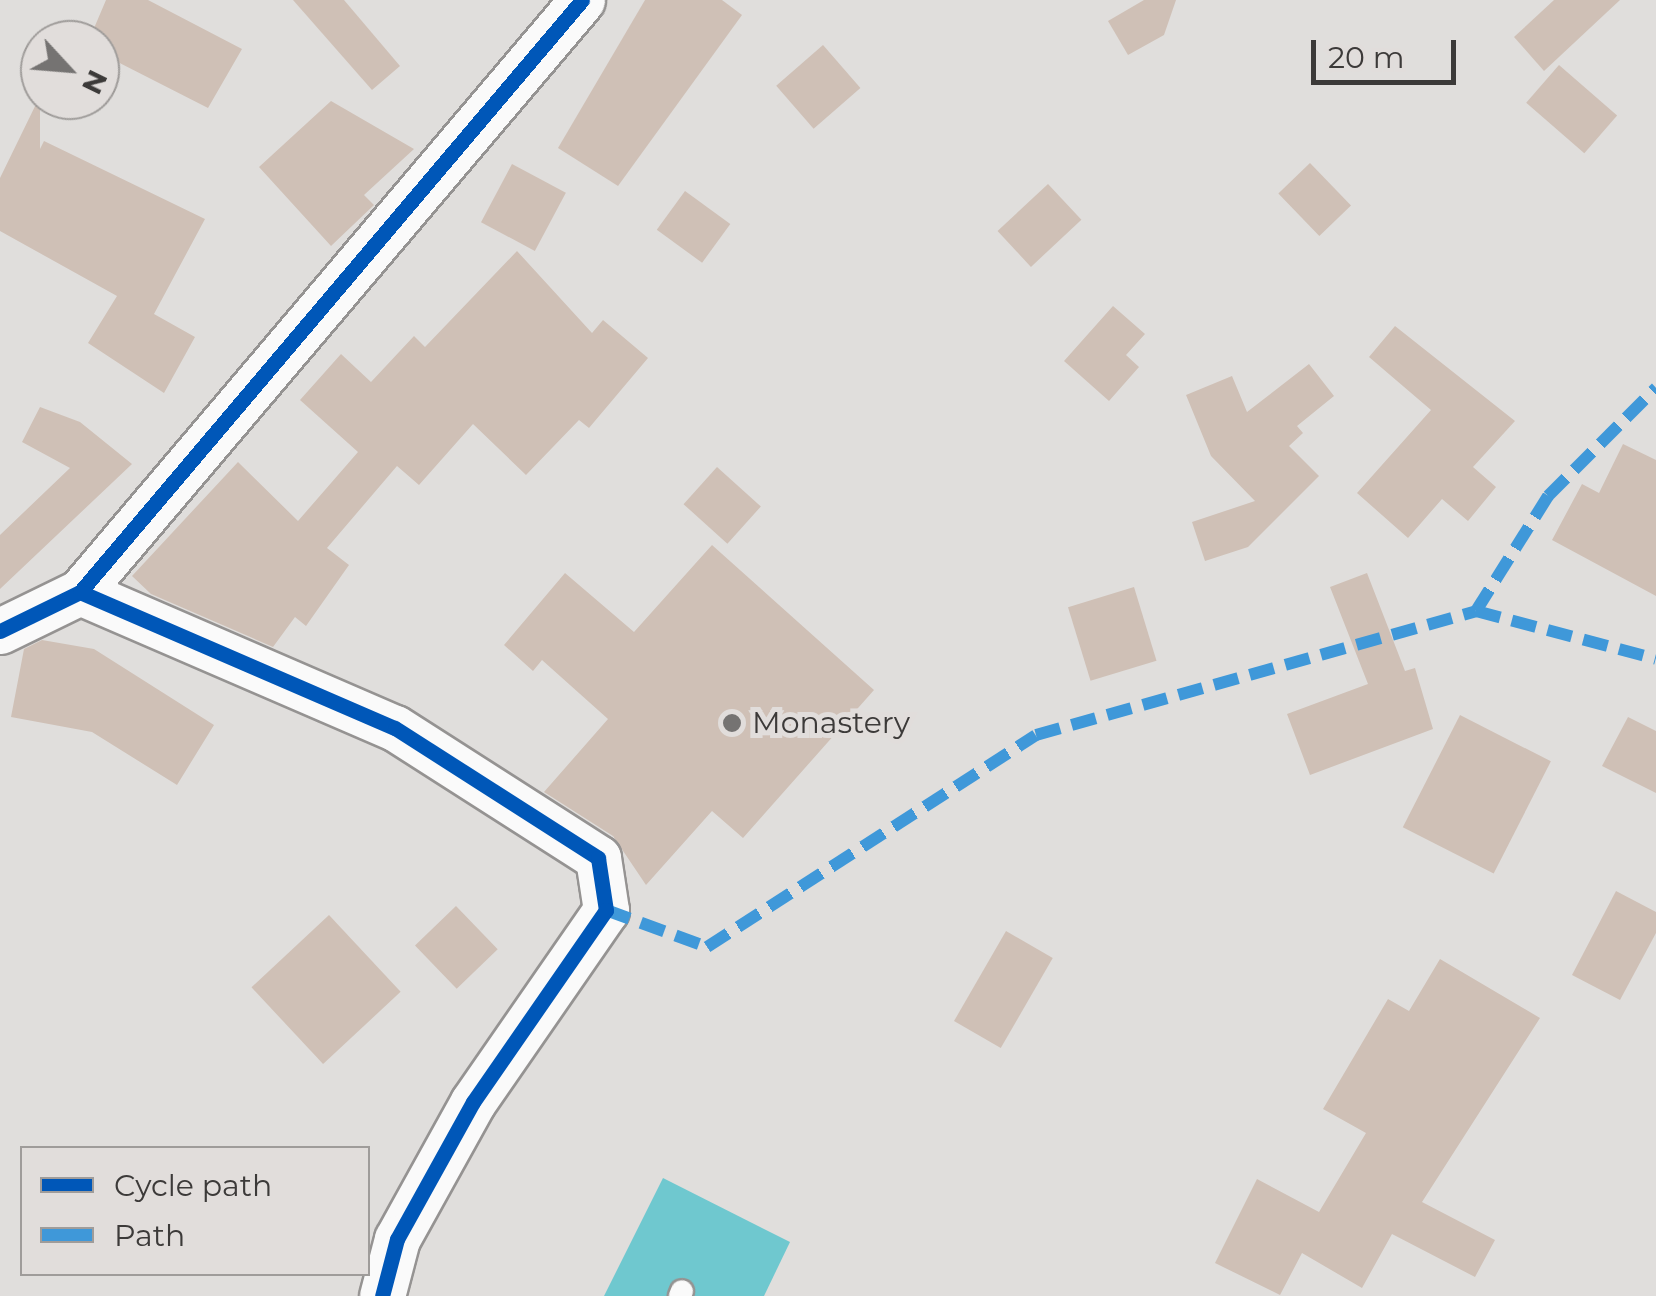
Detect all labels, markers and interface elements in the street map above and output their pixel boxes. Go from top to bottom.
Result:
north arrow [20,20,120,120]
scale bar [1316,20,1461,82]
text: 20 m [1328,39,1405,76]
text: N [75,65,115,100]
place label: Monastery [752,705,910,741]
marker: Monastery [721,712,743,734]
legend [20,1146,370,1276]
text: Cycle path [114,1167,272,1204]
text: Path [114,1217,185,1254]

